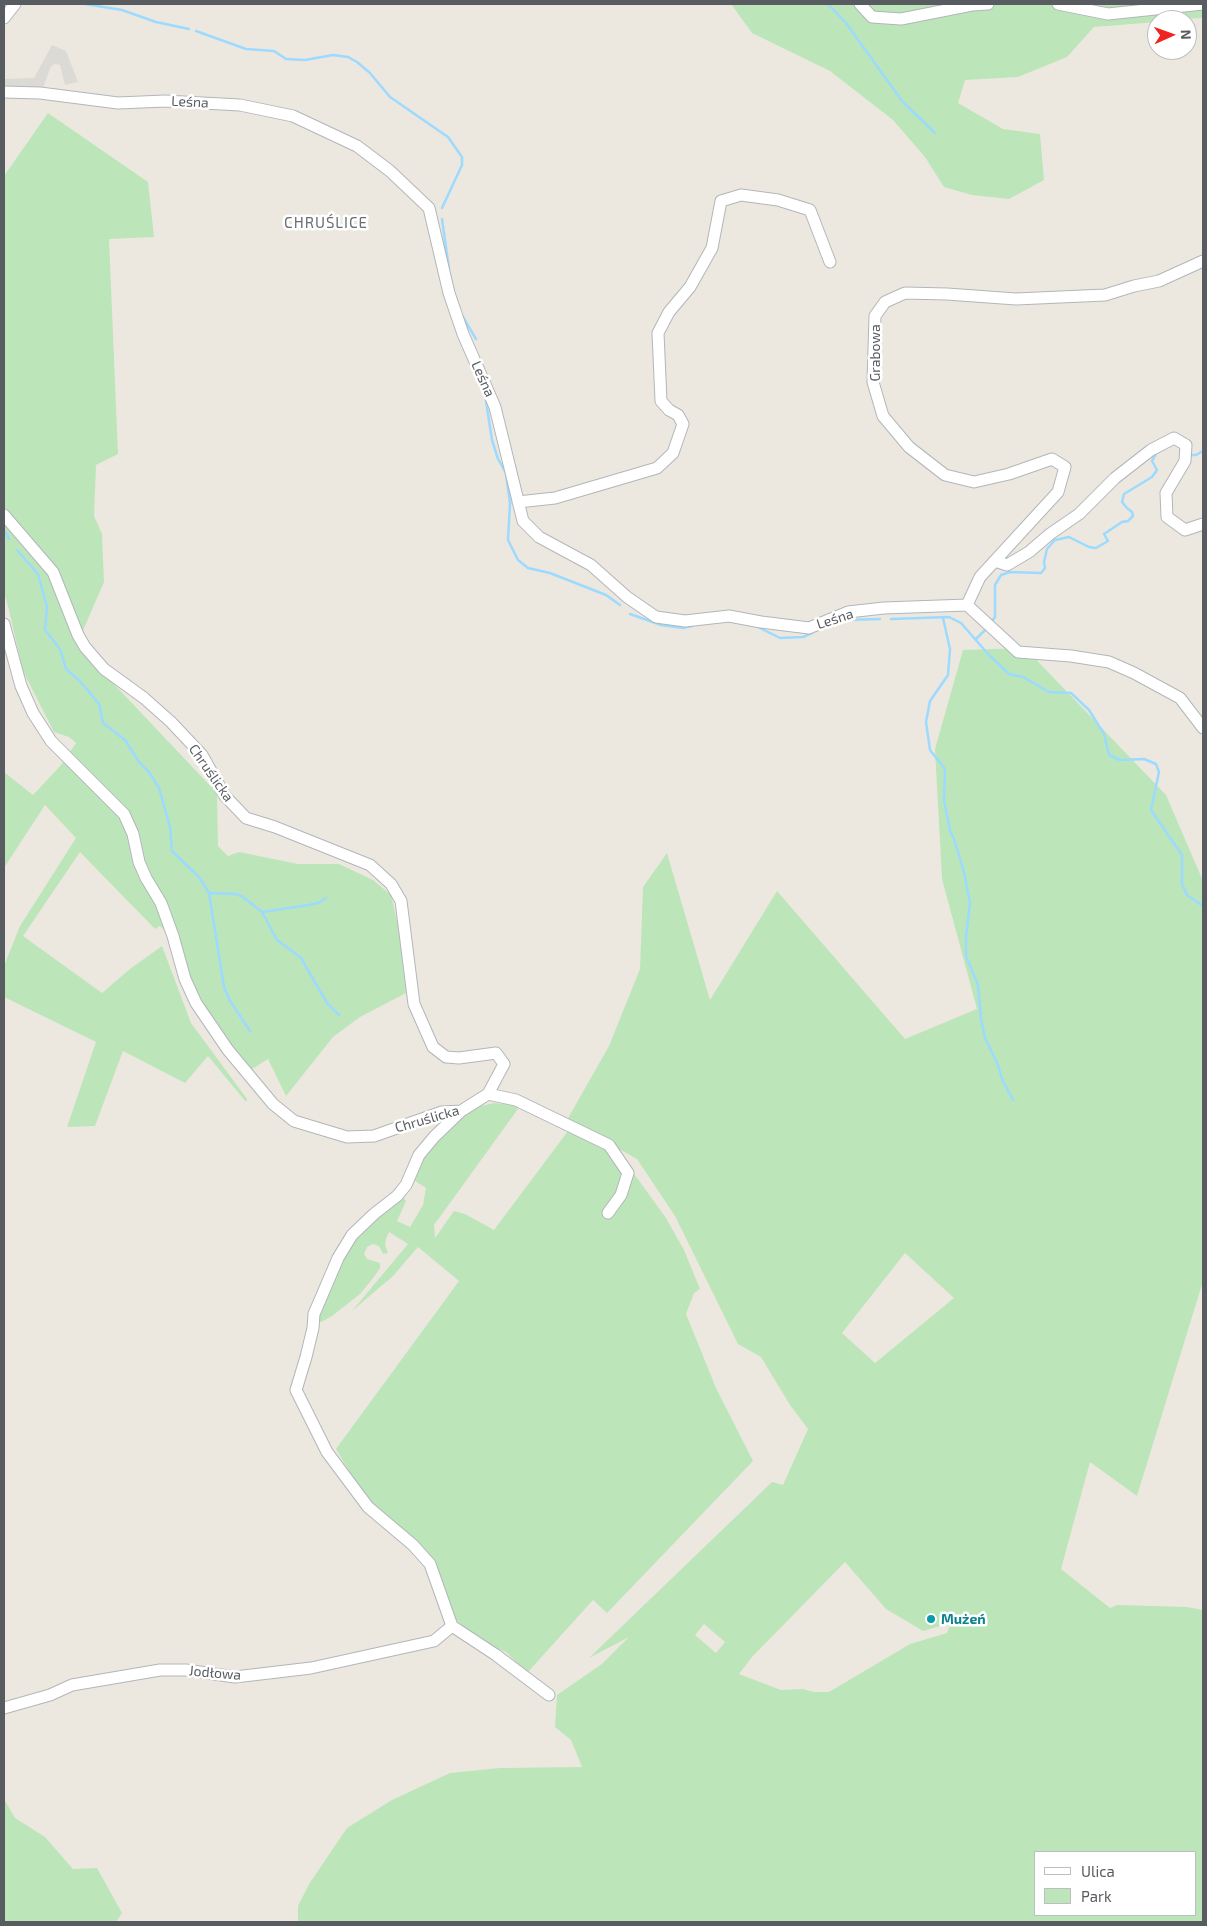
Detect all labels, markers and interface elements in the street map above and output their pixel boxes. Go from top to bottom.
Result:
north arrow [1147,10,1197,60]
text: N [1178,29,1195,40]
street label: Leśna [171,93,209,111]
district label: CHRUŚLICE [283,214,369,232]
street label: Grabowa [867,324,883,382]
street label: Leśna [468,358,498,400]
street label: Leśna [815,605,855,633]
street label: Chruślicka [185,741,237,805]
street label: Chruślicka [393,1102,461,1136]
place label: Mużeń [941,1611,986,1627]
marker: Mużeń [925,1613,937,1625]
street label: Jodłowa [188,1662,242,1684]
legend [1034,1851,1197,1916]
text: Ulica [1081,1862,1115,1880]
text: Park [1081,1887,1112,1905]

